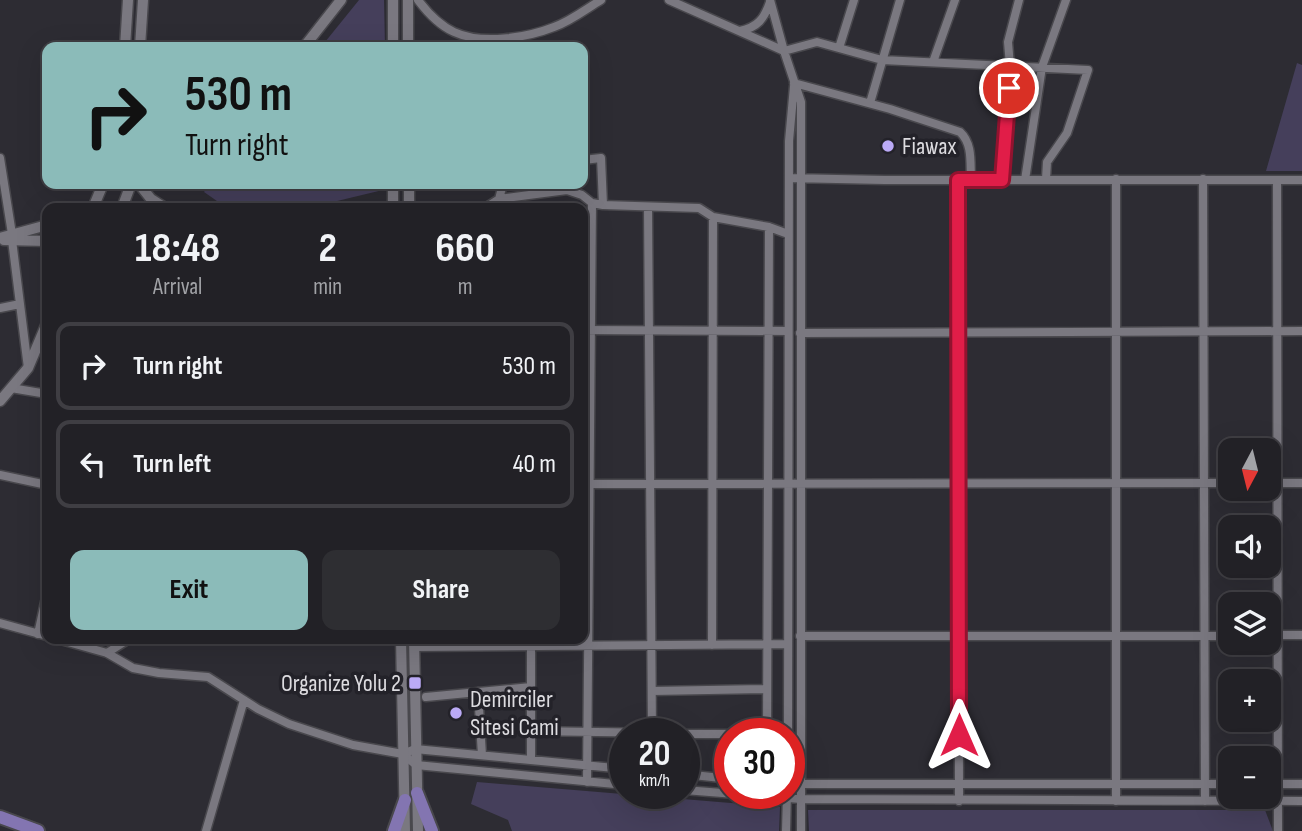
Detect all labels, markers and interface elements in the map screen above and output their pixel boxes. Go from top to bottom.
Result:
pin [979,58,1039,118]
text: 530 m [185,66,292,125]
icon: arrive [990,69,1028,107]
icon: right [70,70,161,161]
text: Turn right [185,126,289,165]
place label: Fiawax [902,132,956,161]
marker: Fiawax [880,138,896,154]
text: 18:48 [135,223,220,274]
text: 2 [319,223,337,274]
text: 660 [435,223,495,274]
text: Arrival [153,273,202,301]
text: min [313,273,342,301]
text: m [458,273,472,301]
icon: right [74,347,112,385]
text: Turn right [133,351,222,382]
text: 530 m [502,351,556,382]
north arrow [1218,438,1281,500]
map controls [1218,438,1281,809]
icon: left [74,445,112,483]
text: Turn left [133,449,211,480]
text: 40 m [513,449,556,480]
button: sound [1218,515,1281,578]
button: Exit [70,550,308,630]
button: Share [322,550,560,630]
button: layers [1218,592,1281,655]
place label: Organize Yolu 2 [281,669,401,698]
button: + [1218,669,1281,732]
marker: Organize Yolu 2 [407,675,423,691]
place label: Demirciler Sitesi Cami [470,685,559,742]
position arrow [922,698,996,772]
marker: Demirciler Sitesi Cami [448,705,464,721]
speed limit sign: 30 [714,718,805,809]
text: 20 [639,733,671,776]
button: − [1218,746,1281,809]
text: km/h [639,770,670,791]

